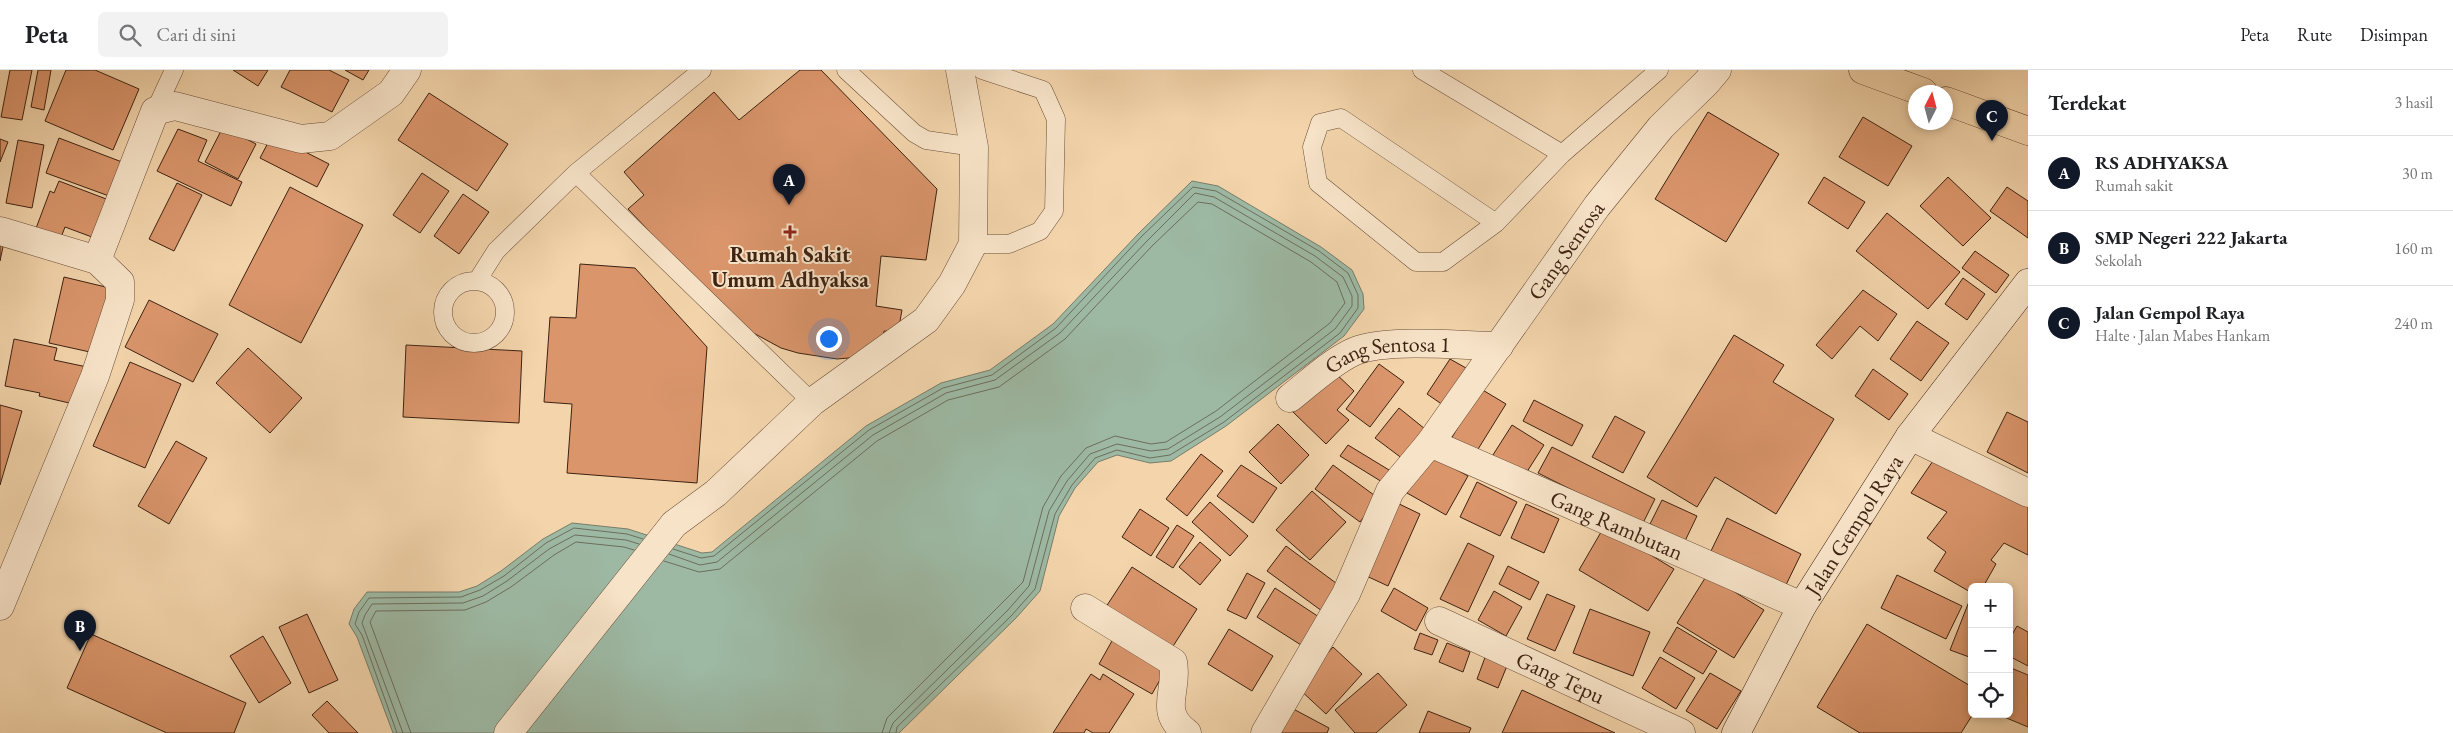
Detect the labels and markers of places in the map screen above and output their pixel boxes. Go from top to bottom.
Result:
pin: C [1976,100,2008,141]
pin: A [773,164,805,205]
marker: Rumah Sakit Umum Adhyaksa [783,225,797,239]
place label: Rumah Sakit Umum Adhyaksa [711,240,869,294]
pin: B [64,610,96,651]

